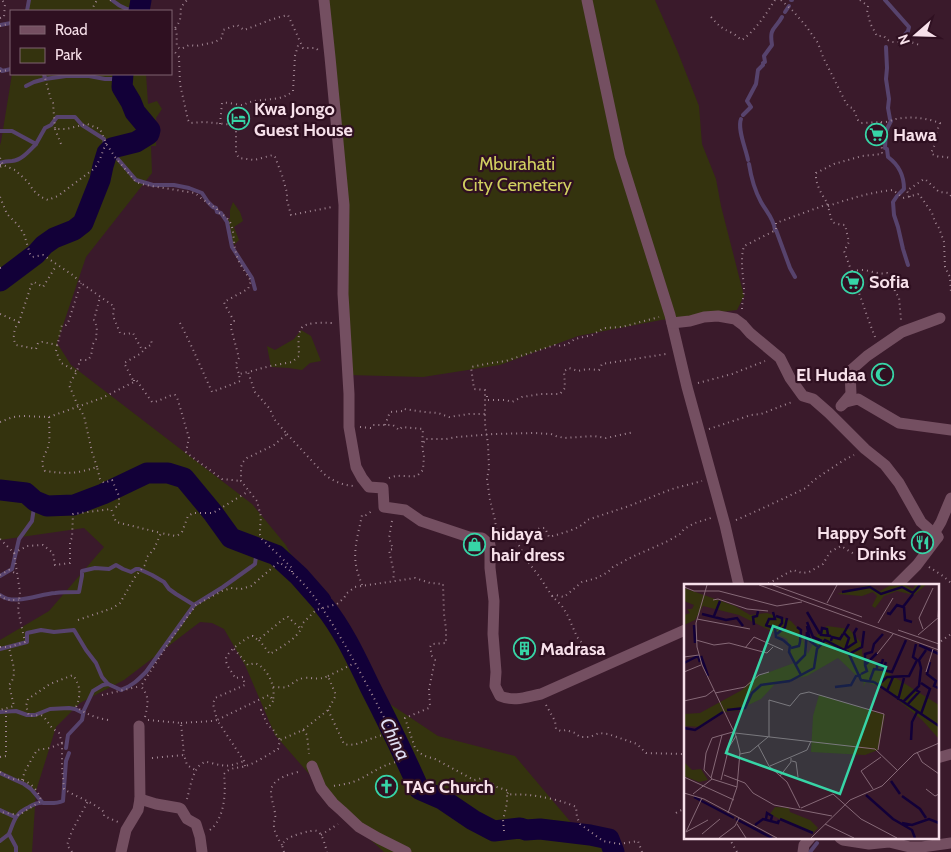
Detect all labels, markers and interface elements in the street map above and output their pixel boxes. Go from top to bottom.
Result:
legend [10,10,172,75]
north arrow [891,10,941,60]
text: Road [55,21,88,39]
text: N [894,32,914,47]
text: Park [55,46,82,64]
place label: Kwa Jongo Guest House [254,98,353,141]
hotel icon: Kwa Jongo Guest House [226,107,250,131]
supermarket icon: Hawa [865,123,889,147]
place label: Hawa [893,124,937,146]
park label: Mburahati City Cemetery [462,153,572,196]
supermarket icon: Sofia [841,270,865,294]
place label: Sofia [869,271,909,293]
mosque icon: El Hudaa [870,363,894,387]
place label: El Hudaa [796,364,866,386]
place label: Happy Soft Drinks [817,522,906,565]
place label: hidaya hair dress [491,523,565,566]
restaurant icon: Happy Soft Drinks [910,531,934,555]
shop icon: hidaya hair dress [463,532,487,556]
inset map [684,584,938,840]
building icon: Madrasa [512,637,536,661]
place label: Madrasa [540,638,606,660]
water label: China [375,714,415,764]
church icon: TAG Church [375,775,399,799]
place label: TAG Church [403,776,494,798]

